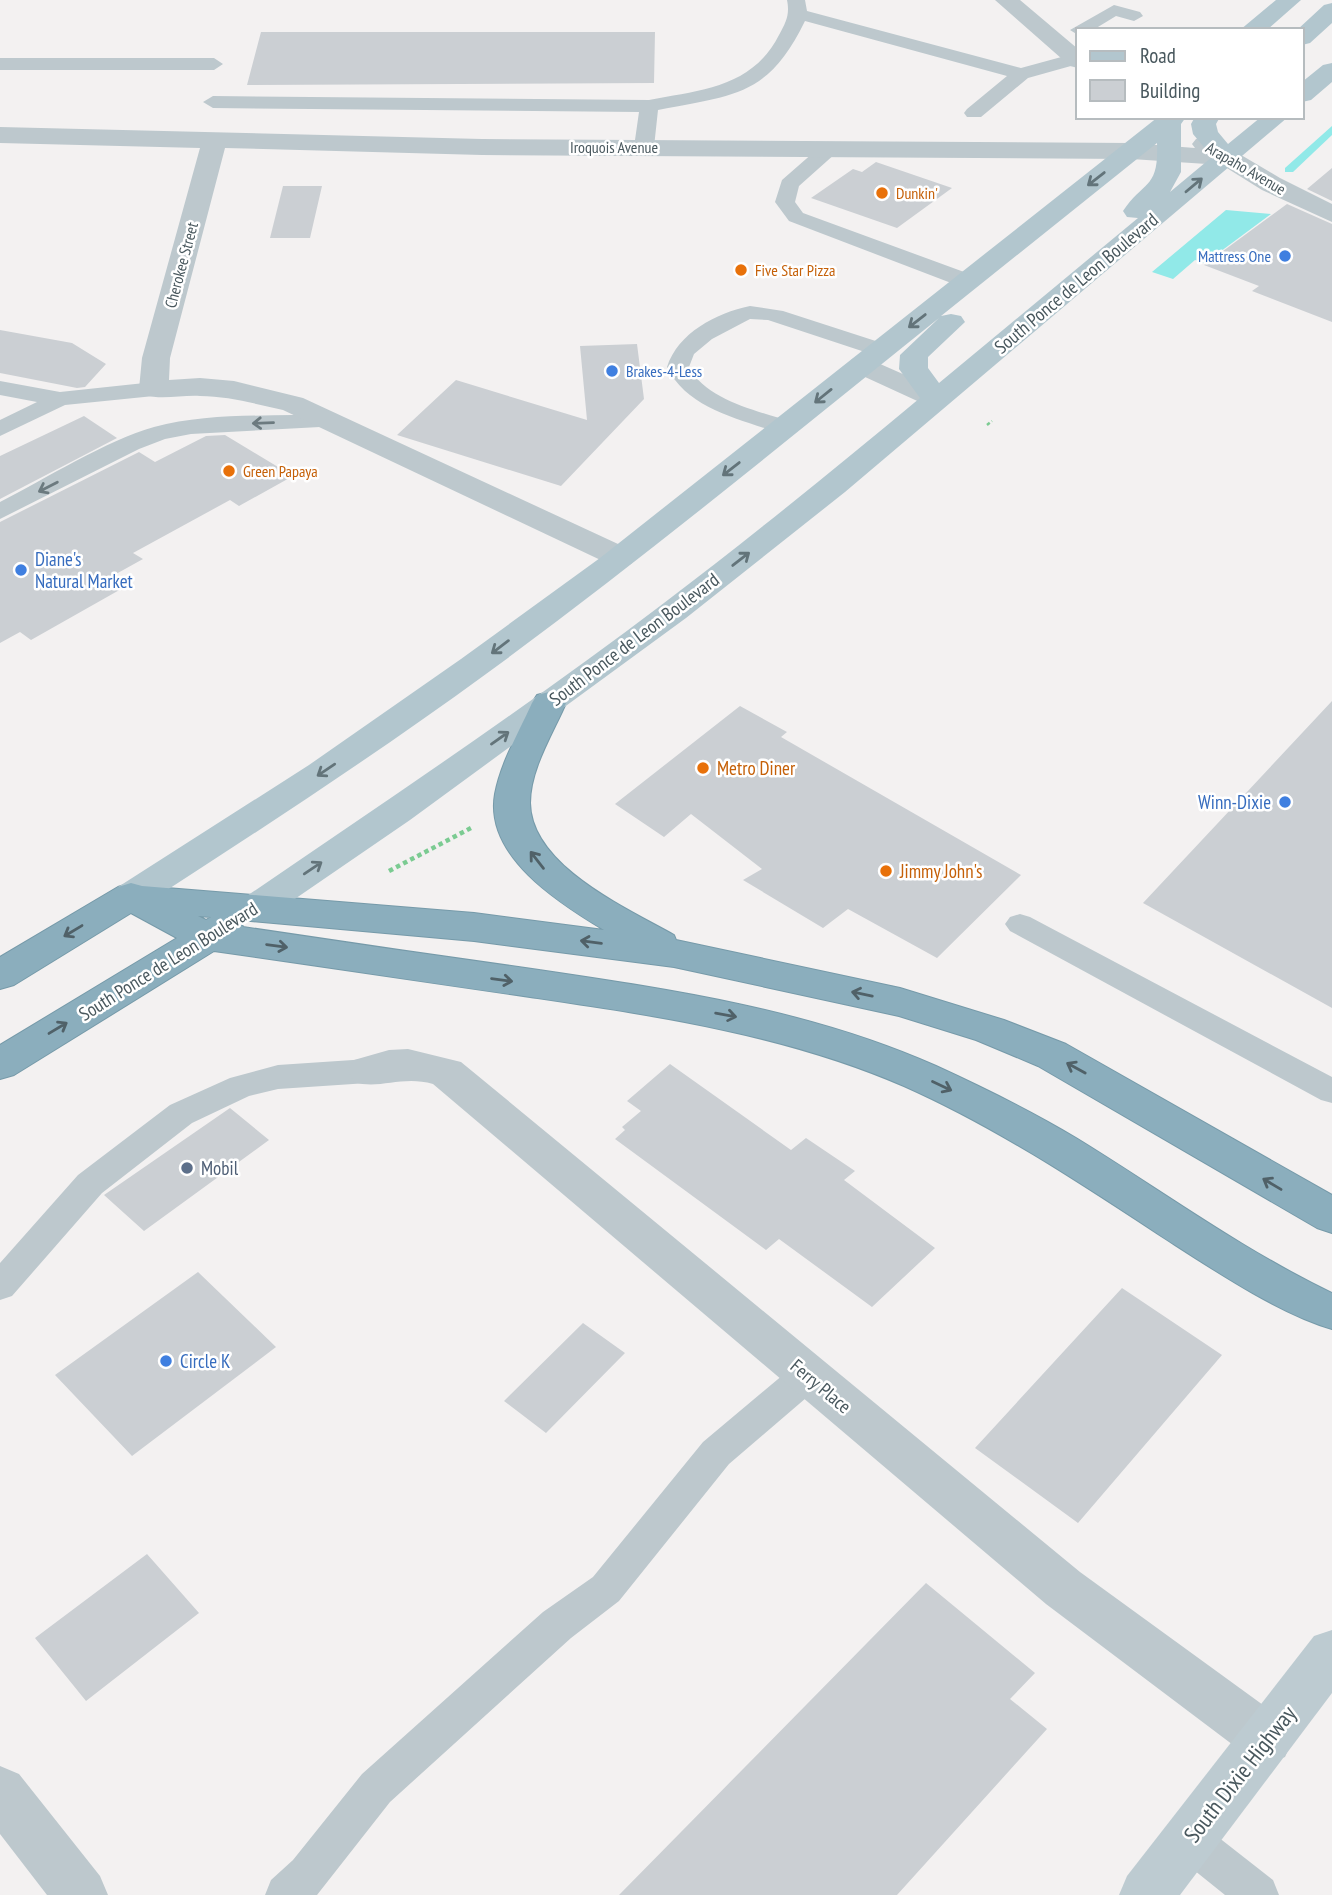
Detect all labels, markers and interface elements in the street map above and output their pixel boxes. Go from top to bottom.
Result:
legend [1076,28,1304,119]
text: Road [1140,42,1176,69]
text: Building [1140,77,1200,104]
street label: Iroquois Avenue [570,137,658,157]
street label: Arapaho Avenue [1202,137,1290,199]
one-way arrow [1087,172,1105,187]
one-way arrow [1185,177,1203,193]
place label: Dunkin' [896,183,938,203]
marker: Dunkin' [874,185,890,201]
street label: South Ponce de Leon Boulevard [989,208,1163,358]
street label: Cherokee Street [160,219,202,310]
place label: Mattress One [1198,246,1271,266]
marker: Mattress One [1277,248,1293,264]
place label: Five Star Pizza [755,260,835,280]
marker: Five Star Pizza [733,262,749,278]
one-way arrow [909,313,927,328]
place label: Brakes-4-Less [626,361,702,381]
marker: Brakes-4-Less [604,363,620,379]
one-way arrow [815,388,833,403]
one-way arrow [251,417,274,430]
place label: Green Papaya [243,461,318,481]
one-way arrow [722,461,740,476]
marker: Green Papaya [221,463,237,479]
one-way arrow [38,480,59,494]
place label: Diane's Natural Market [35,547,133,593]
one-way arrow [732,551,750,566]
marker: Diane's Natural Market [13,562,29,578]
street label: South Ponce de Leon Boulevard [544,567,724,711]
one-way arrow [491,640,510,655]
one-way arrow [490,731,509,745]
place label: Metro Diner [717,756,796,780]
marker: Metro Diner [695,760,711,776]
one-way arrow [316,763,336,777]
place label: Winn-Dixie [1198,790,1271,814]
marker: Winn-Dixie [1277,794,1293,810]
one-way arrow [530,852,545,870]
place label: Jimmy John's [899,859,982,883]
one-way arrow [303,861,322,875]
marker: Jimmy John's [878,863,894,879]
street label: South Ponce de Leon Boulevard [74,896,262,1026]
one-way arrow [63,925,83,939]
one-way arrow [580,935,602,948]
one-way arrow [265,940,288,953]
one-way arrow [490,974,513,987]
one-way arrow [851,986,874,1000]
one-way arrow [714,1009,737,1022]
one-way arrow [48,1021,68,1035]
one-way arrow [1066,1061,1087,1075]
one-way arrow [931,1080,952,1094]
place label: Mobil [201,1156,239,1180]
marker: Mobil [179,1160,195,1176]
one-way arrow [1263,1176,1283,1190]
place label: Circle K [180,1349,230,1373]
marker: Circle K [158,1353,174,1369]
street label: Ferry Place [786,1354,856,1418]
street label: South Dixie Highway [1177,1699,1302,1848]

